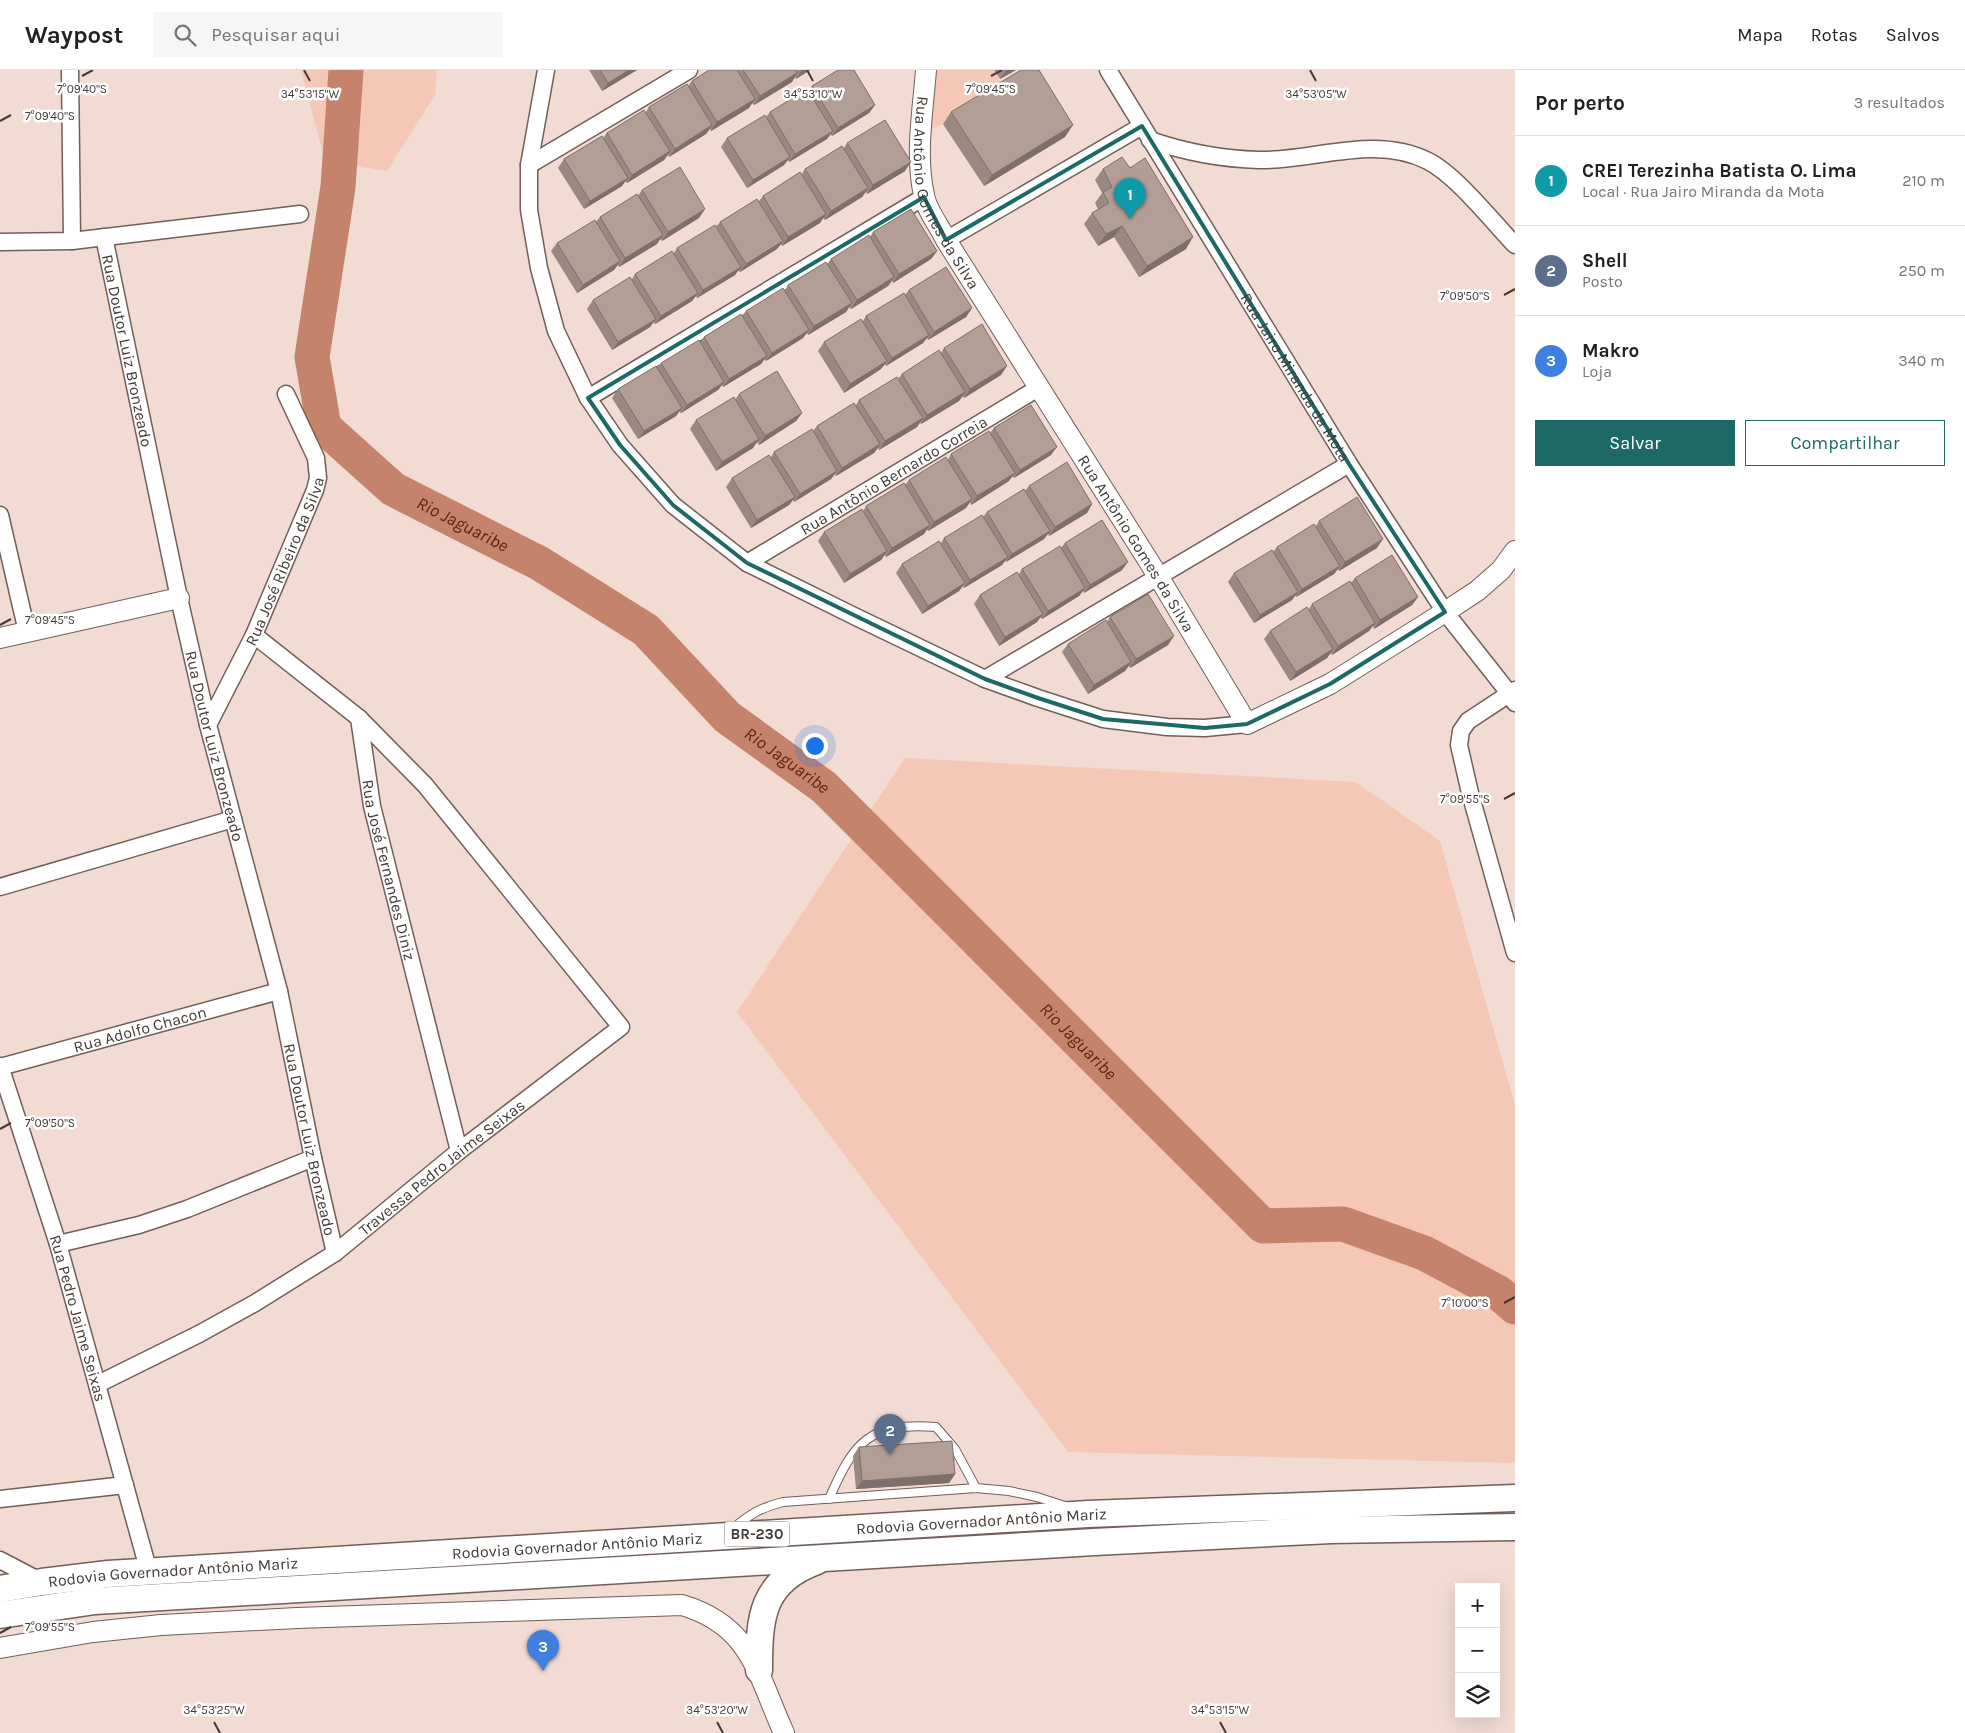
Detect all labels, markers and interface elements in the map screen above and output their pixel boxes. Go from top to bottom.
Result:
search box [153,12,503,57]
text: Waypost [25,21,123,49]
icon: search [171,21,199,49]
text: Pesquisar aqui [211,24,340,46]
text: Mapa [1737,24,1783,46]
text: Rotas [1811,24,1858,46]
text: Salvos [1886,24,1940,46]
text: 7°09'40"S [57,82,107,96]
text: 7°09'45"S [966,82,1016,96]
text: 34°53'15"W [281,87,340,101]
text: 34°53'10"W [784,87,843,101]
text: 34°53'05"W [1285,87,1347,101]
text: Por perto [1535,91,1625,115]
text: 3 resultados [1854,93,1945,112]
street label: Rua Antônio Gomes da Silva [910,95,984,292]
text: 7°09'40"S [25,109,75,123]
text: CREI Terezinha Batista O. Lima [1582,160,1857,182]
text: 1 [1548,171,1554,190]
text: 210 m [1902,171,1945,190]
pin: 1 [1114,178,1146,219]
text: Local · Rua Jairo Miranda da Mota [1582,182,1825,201]
text: Shell [1582,250,1628,272]
street label: Rua Doutor Luiz Bronzeado [98,253,157,448]
text: 2 [1546,261,1556,280]
text: 250 m [1898,261,1945,280]
text: Posto [1582,272,1623,291]
street label: Rua Jairo Miranda da Mota [1237,289,1355,465]
text: 7°09'50"S [1440,289,1490,303]
text: Makro [1582,340,1639,362]
text: 3 [1546,351,1556,370]
text: 340 m [1898,351,1945,370]
text: Loja [1582,362,1612,381]
street label: Rua Antônio Bernardo Correia [797,411,991,538]
button: Salvar [1535,420,1735,466]
button: Compartilhar [1745,420,1945,466]
street label: Rua Antônio Gomes da Silva [1074,451,1199,635]
street label: Rua José Ribeiro da Silva [241,475,327,649]
water label: Rio Jaguaribe [413,492,512,557]
text: 7°09'45"S [25,613,75,627]
street label: Rua Doutor Luiz Bronzeado [182,649,248,843]
water label: Rio Jaguaribe [740,722,835,798]
your location [802,733,828,759]
street label: Rua José Fernandes Diniz [359,778,420,962]
text: 7°09'55"S [1440,792,1490,806]
water label: Rio Jaguaribe [1035,998,1121,1084]
street label: Rua Adolfo Chacon [71,1002,209,1056]
street label: Rua Doutor Luiz Bronzeado [280,1042,340,1237]
street label: Travessa Pedro Jaime Seixas [355,1095,528,1239]
text: 7°09'50"S [25,1116,75,1130]
street label: Rua Pedro Jaime Seixas [46,1232,111,1404]
text: 7°10'00"S [1441,1296,1489,1310]
pin: 2 [874,1414,906,1455]
street label: Rodovia Governador Antônio Mariz [856,1504,1107,1538]
road number: BR-230 [724,1522,790,1546]
street label: Rodovia Governador Antônio Mariz [451,1528,703,1562]
street label: Rodovia Governador Antônio Mariz [47,1553,299,1591]
map controls [1455,1583,1500,1718]
button: + [1455,1583,1500,1628]
text: 7°09'55"S [25,1620,75,1634]
button: − [1455,1628,1500,1673]
pin: 3 [527,1630,559,1671]
button: layers [1455,1673,1500,1718]
text: 34°53'25"W [183,1703,245,1717]
text: 34°53'20"W [686,1703,748,1717]
text: 34°53'15"W [1191,1703,1250,1717]

